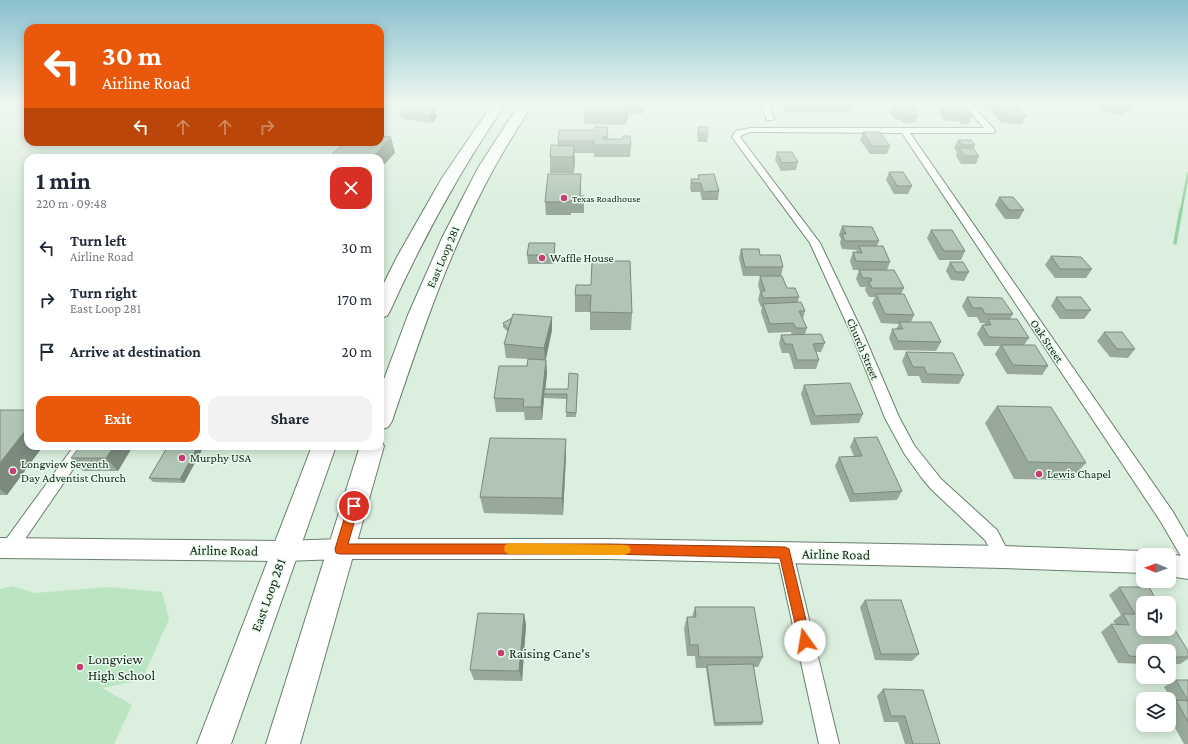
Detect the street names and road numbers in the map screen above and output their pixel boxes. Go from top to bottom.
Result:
street label: East Loop 281 [424,224,462,290]
street label: Church Street [844,316,883,383]
street label: Oak Street [1027,316,1067,366]
street label: Airline Road [190,541,259,559]
street label: Airline Road [802,545,871,563]
street label: East Loop 281 [247,556,289,634]

